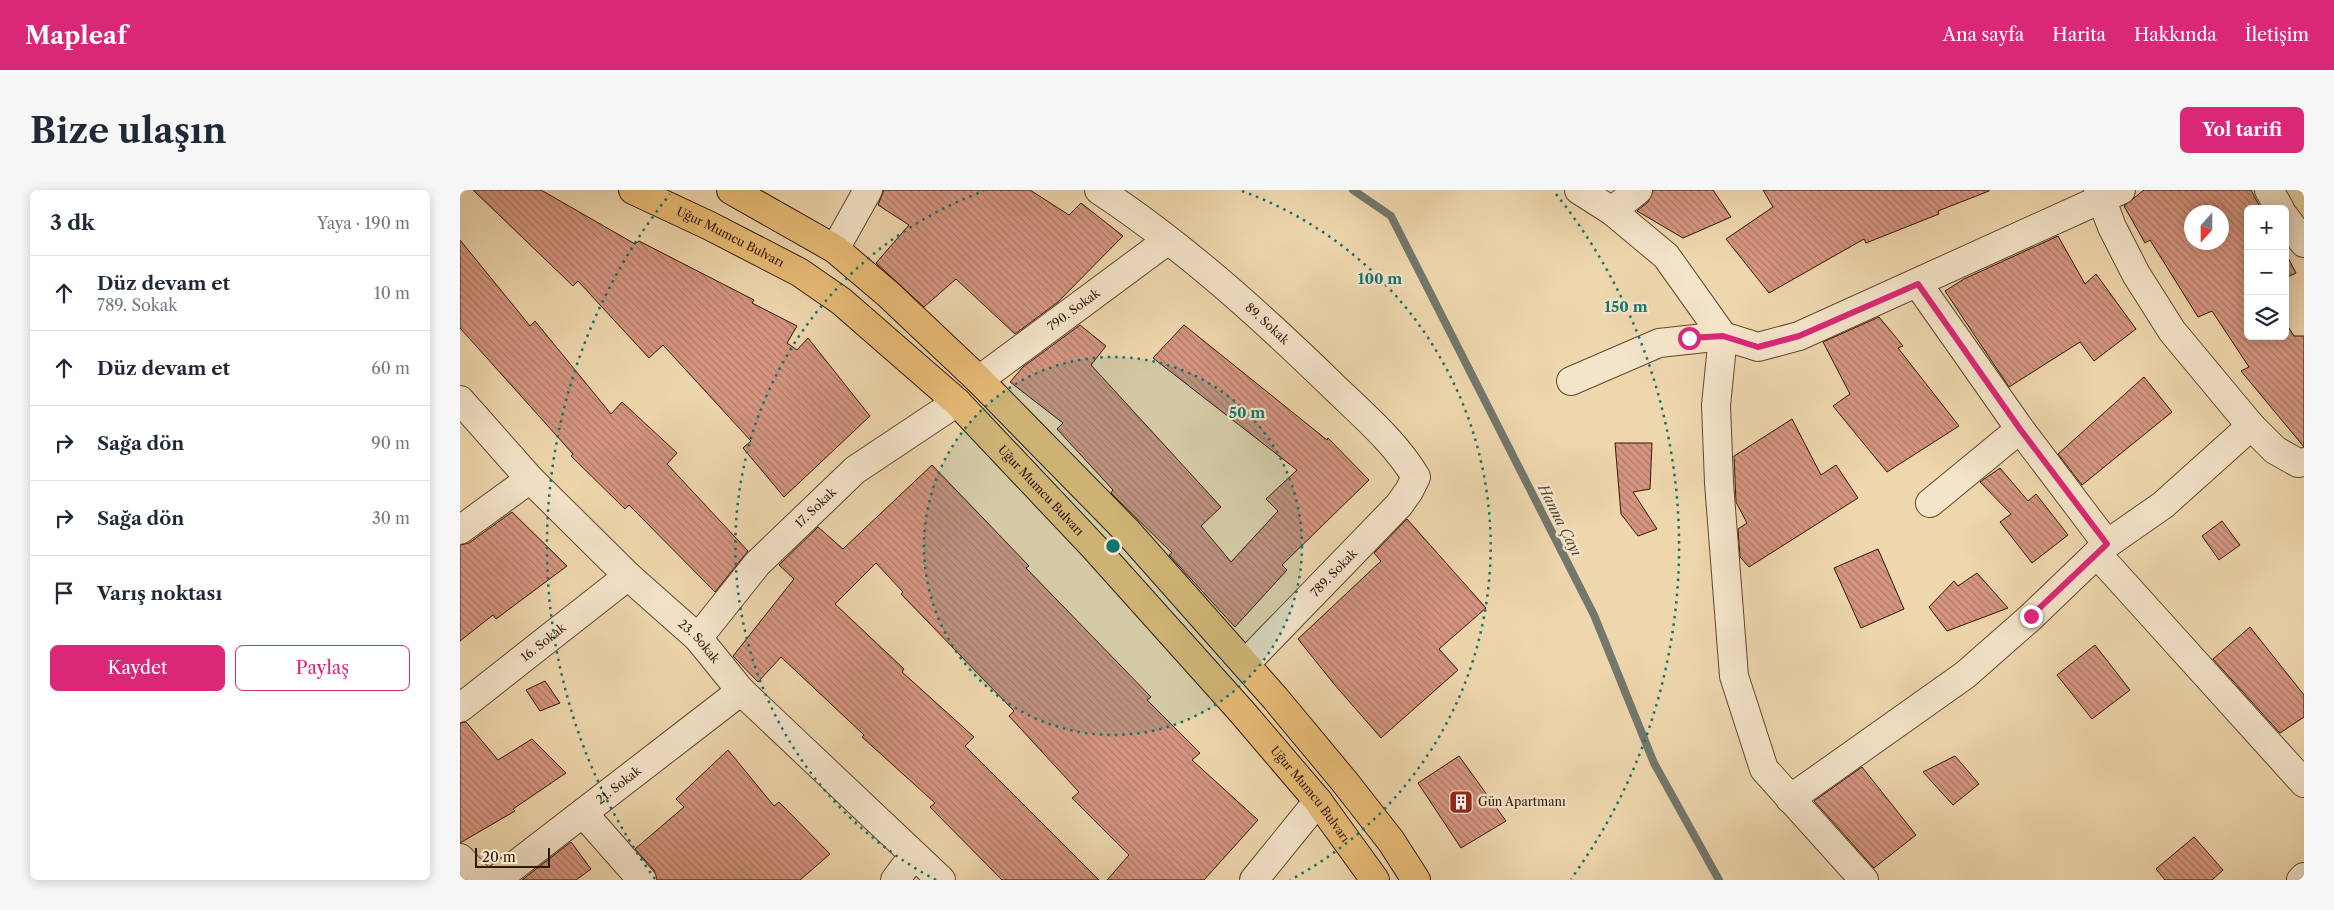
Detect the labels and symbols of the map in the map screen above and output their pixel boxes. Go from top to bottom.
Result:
street label: Uğur Mumcu Bulvarı [674,203,787,270]
north arrow [2184,205,2229,250]
text: 100 m [1358,269,1402,288]
street label: 790. Sokak [1044,284,1103,334]
text: 150 m [1604,297,1648,316]
street label: 89. Sokak [1242,299,1293,348]
route start [1678,327,1701,350]
text: 50 m [1229,403,1265,422]
street label: Uğur Mumcu Bulvarı [995,442,1088,539]
water label: Hanna Çayı [1534,480,1586,560]
street label: 17. Sokak [792,483,840,530]
centre of rings [1104,537,1122,555]
street label: 789. Sokak [1307,545,1361,600]
route end [2020,605,2043,628]
street label: 23. Sokak [675,616,724,667]
street label: 16. Sokak [518,619,569,664]
street label: Uğur Mumcu Bulvarı [1268,743,1353,845]
street label: 21. Sokak [593,762,645,807]
building icon: Gün Apartmanı [1448,789,1474,815]
place label: Gün Apartmanı [1478,794,1566,809]
scale bar [475,845,550,868]

